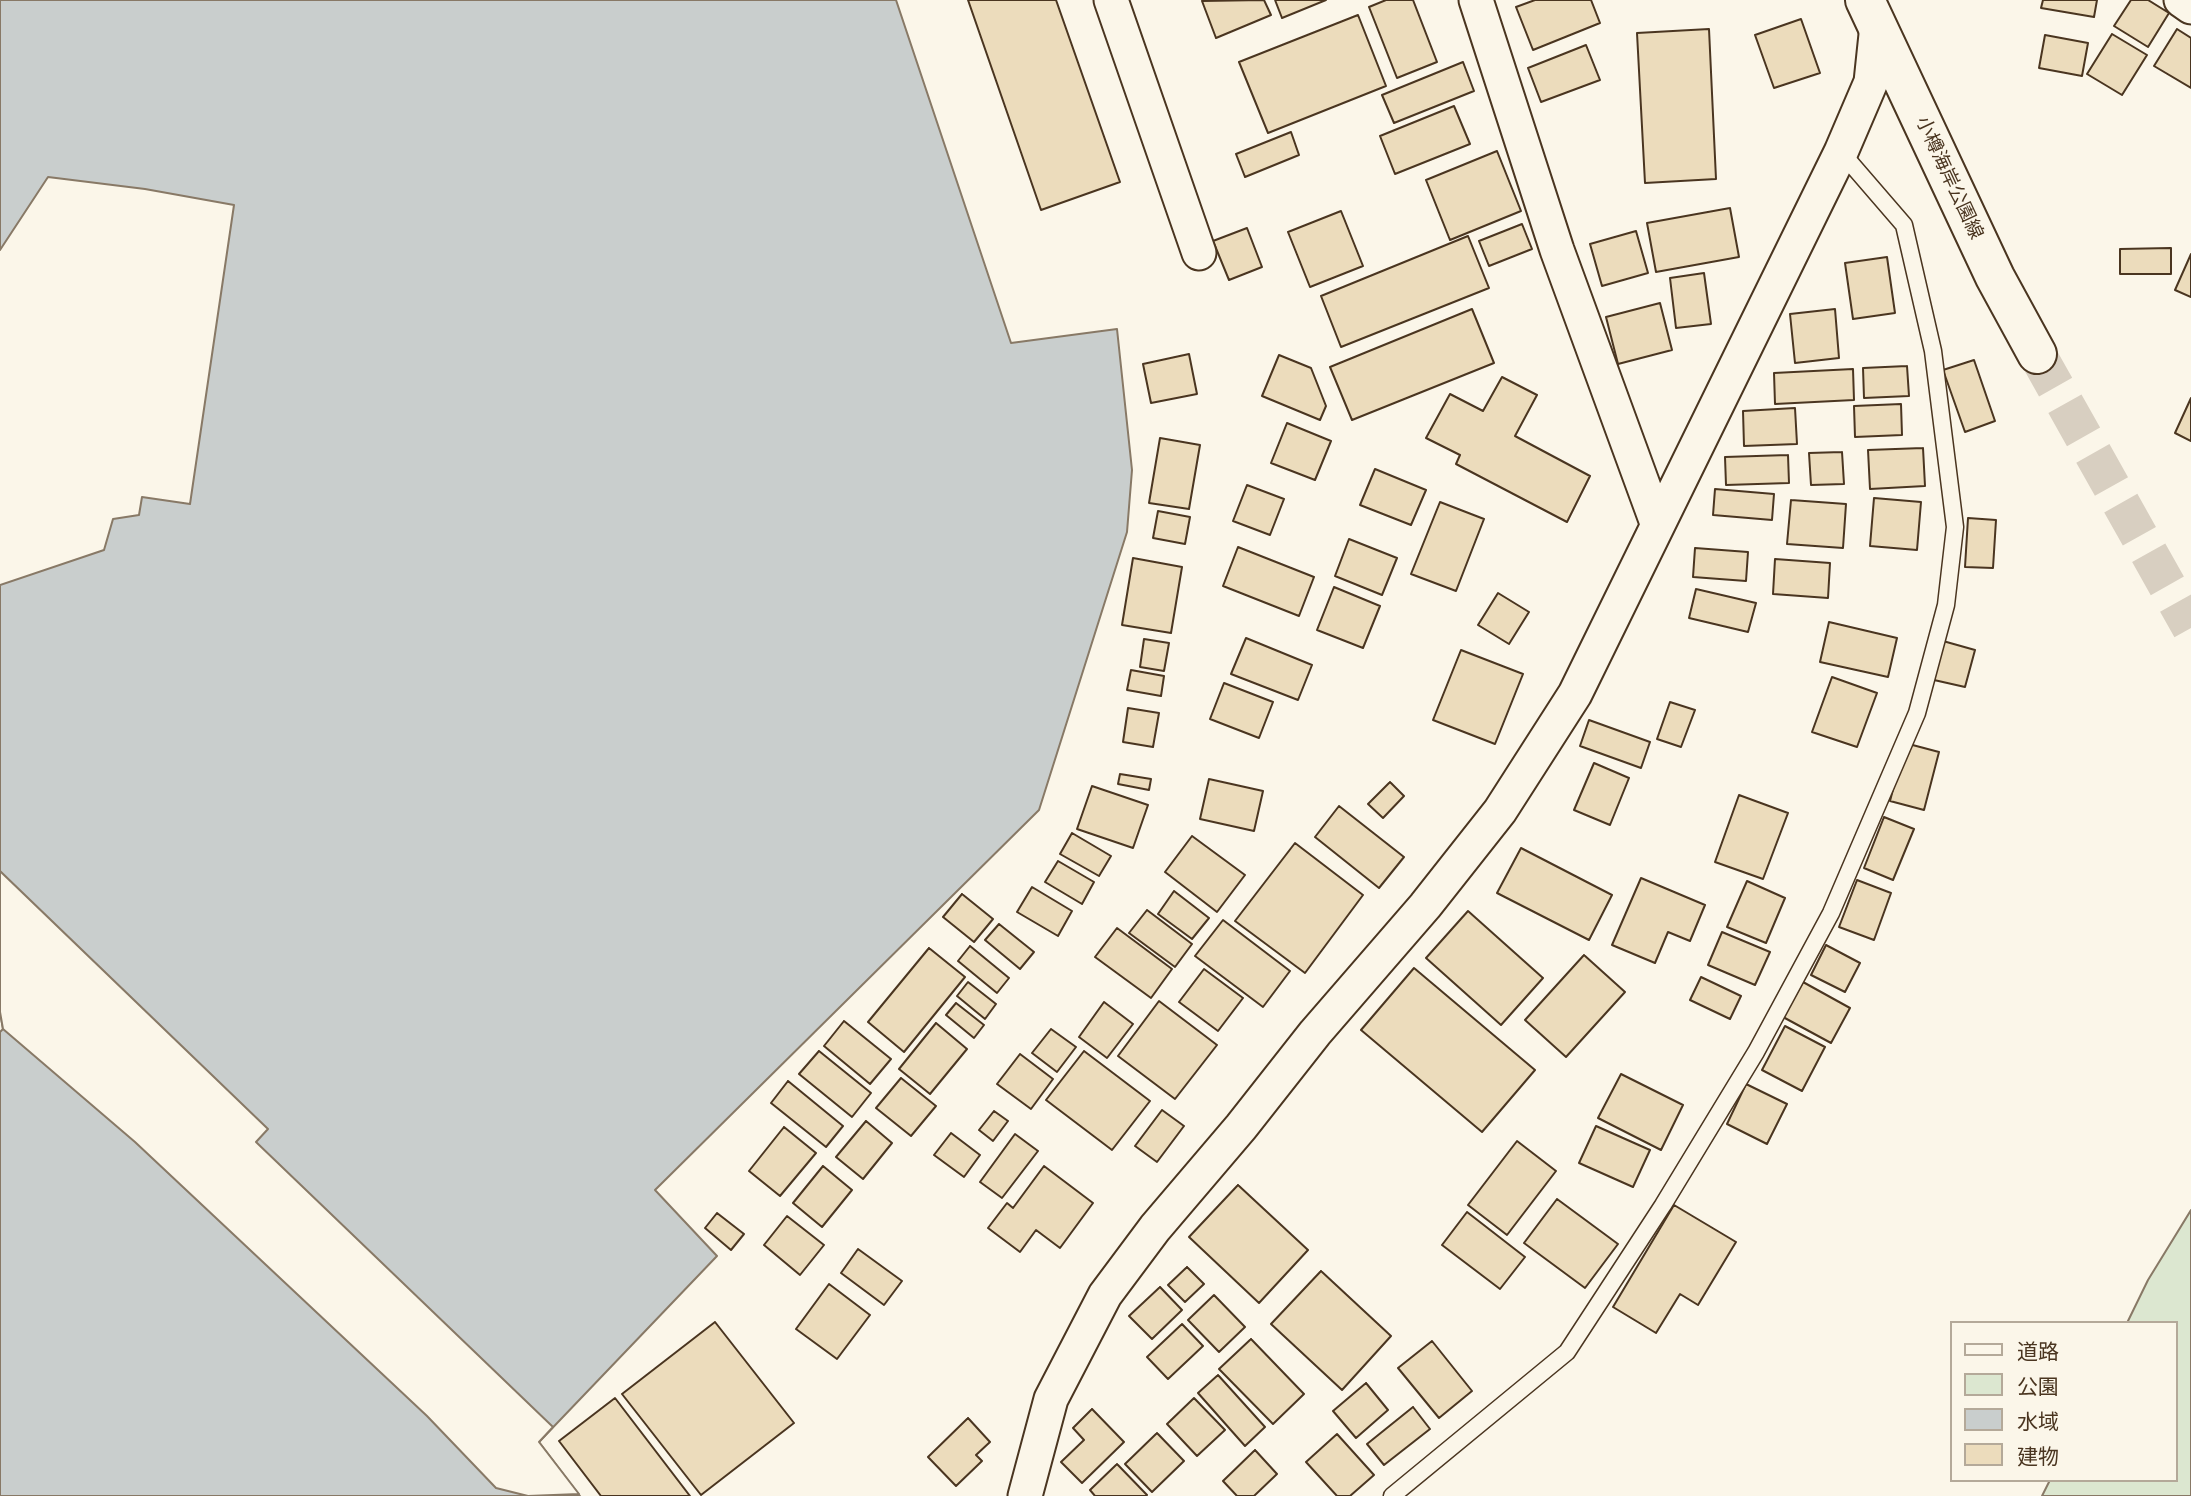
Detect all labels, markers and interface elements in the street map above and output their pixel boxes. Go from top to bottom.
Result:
street label: 小樽海岸公園線 [1911,113,1987,243]
legend [1950,1321,2177,1482]
text: 道路 [2017,1337,2059,1365]
text: 公園 [2017,1372,2059,1400]
text: 水域 [2017,1407,2059,1435]
text: 建物 [2017,1442,2059,1470]

